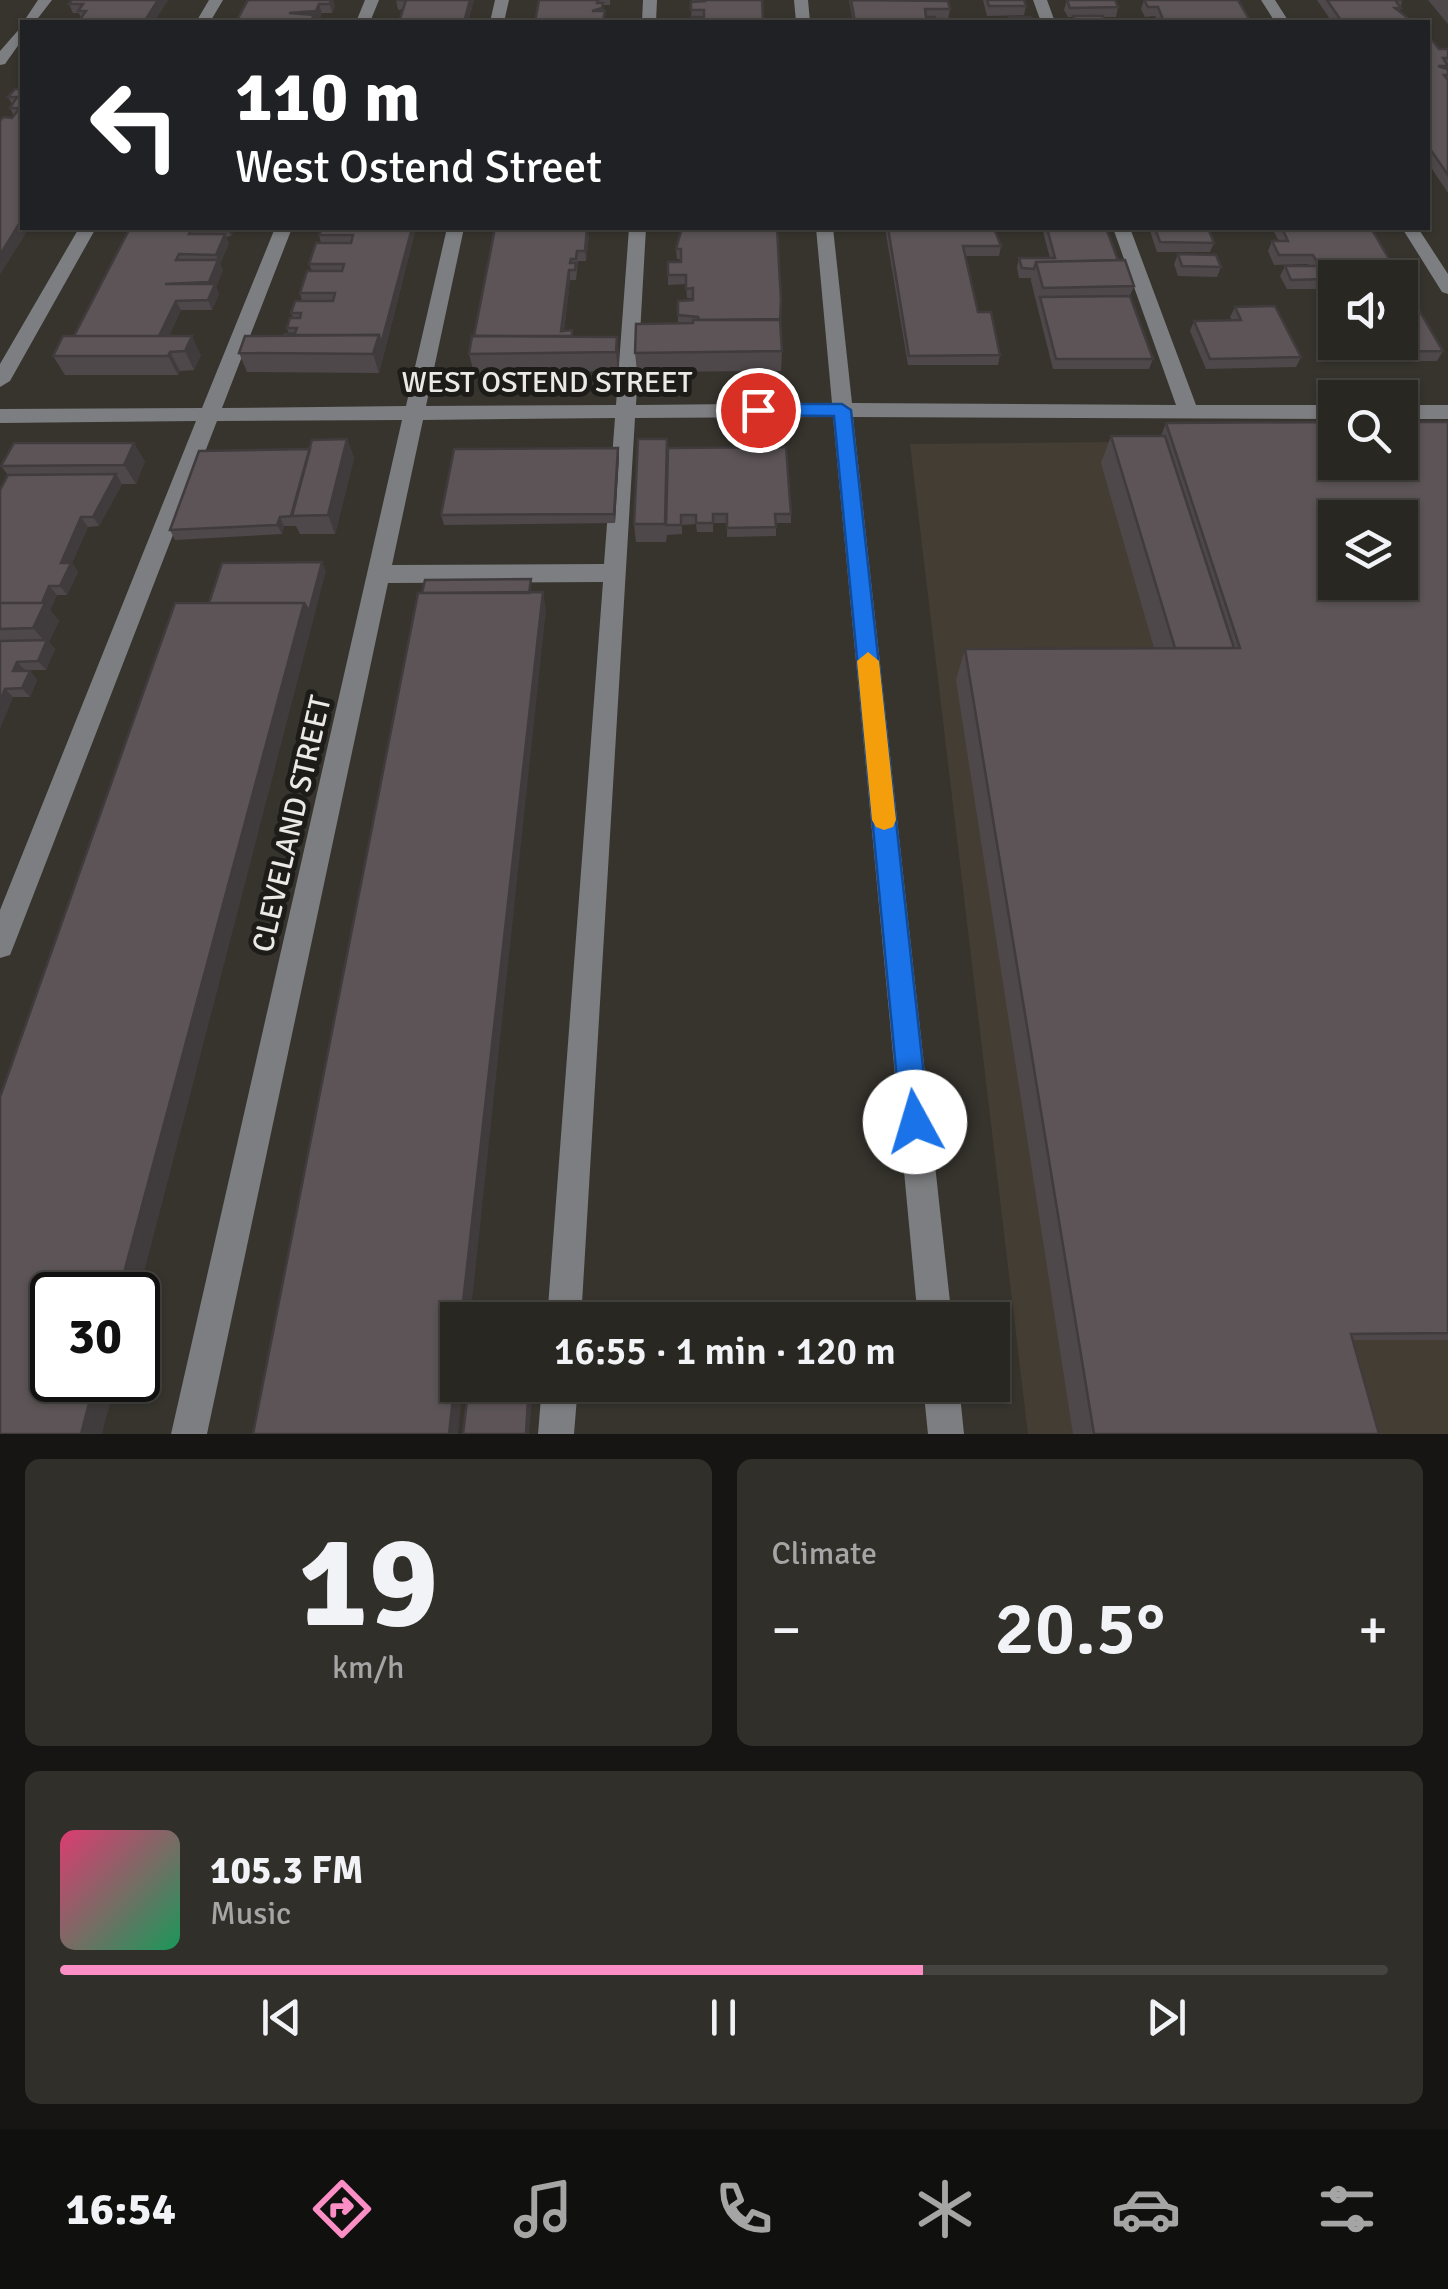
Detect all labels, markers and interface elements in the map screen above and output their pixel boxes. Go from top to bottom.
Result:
text: 110 m [235,54,420,140]
icon: left [70,60,200,190]
text: West Ostend Street [235,140,602,195]
map controls [1318,260,1418,600]
button: sound [1318,260,1418,360]
street label: WEST OSTEND STREET [402,364,693,401]
pin [716,368,801,453]
button: search [1318,380,1418,480]
icon: arrive [731,383,786,438]
button: layers [1318,500,1418,600]
street label: CLEVELAND STREET [244,692,340,956]
position arrow [863,1070,967,1174]
speed limit sign: 30 [30,1272,160,1402]
text: 16:55 · 1 min · 120 m [554,1328,896,1375]
text: 19 [298,1503,438,1663]
text: Climate [772,1534,877,1573]
text: 20.5° [994,1582,1165,1675]
text: − [772,1596,801,1664]
text: + [1358,1596,1388,1664]
text: km/h [332,1648,404,1687]
text: 105.3 FM [210,1847,363,1894]
text: Music [210,1894,291,1933]
icon: previous [254,1990,309,2045]
icon: pause [696,1990,751,2045]
icon: next [1139,1990,1194,2045]
icon: directions [307,2174,377,2244]
icon: music [508,2174,578,2244]
icon: phone [709,2174,779,2244]
icon: climate [910,2174,980,2244]
icon: car [1111,2174,1181,2244]
icon: filters [1312,2174,1382,2244]
text: 16:54 [66,2182,176,2237]

